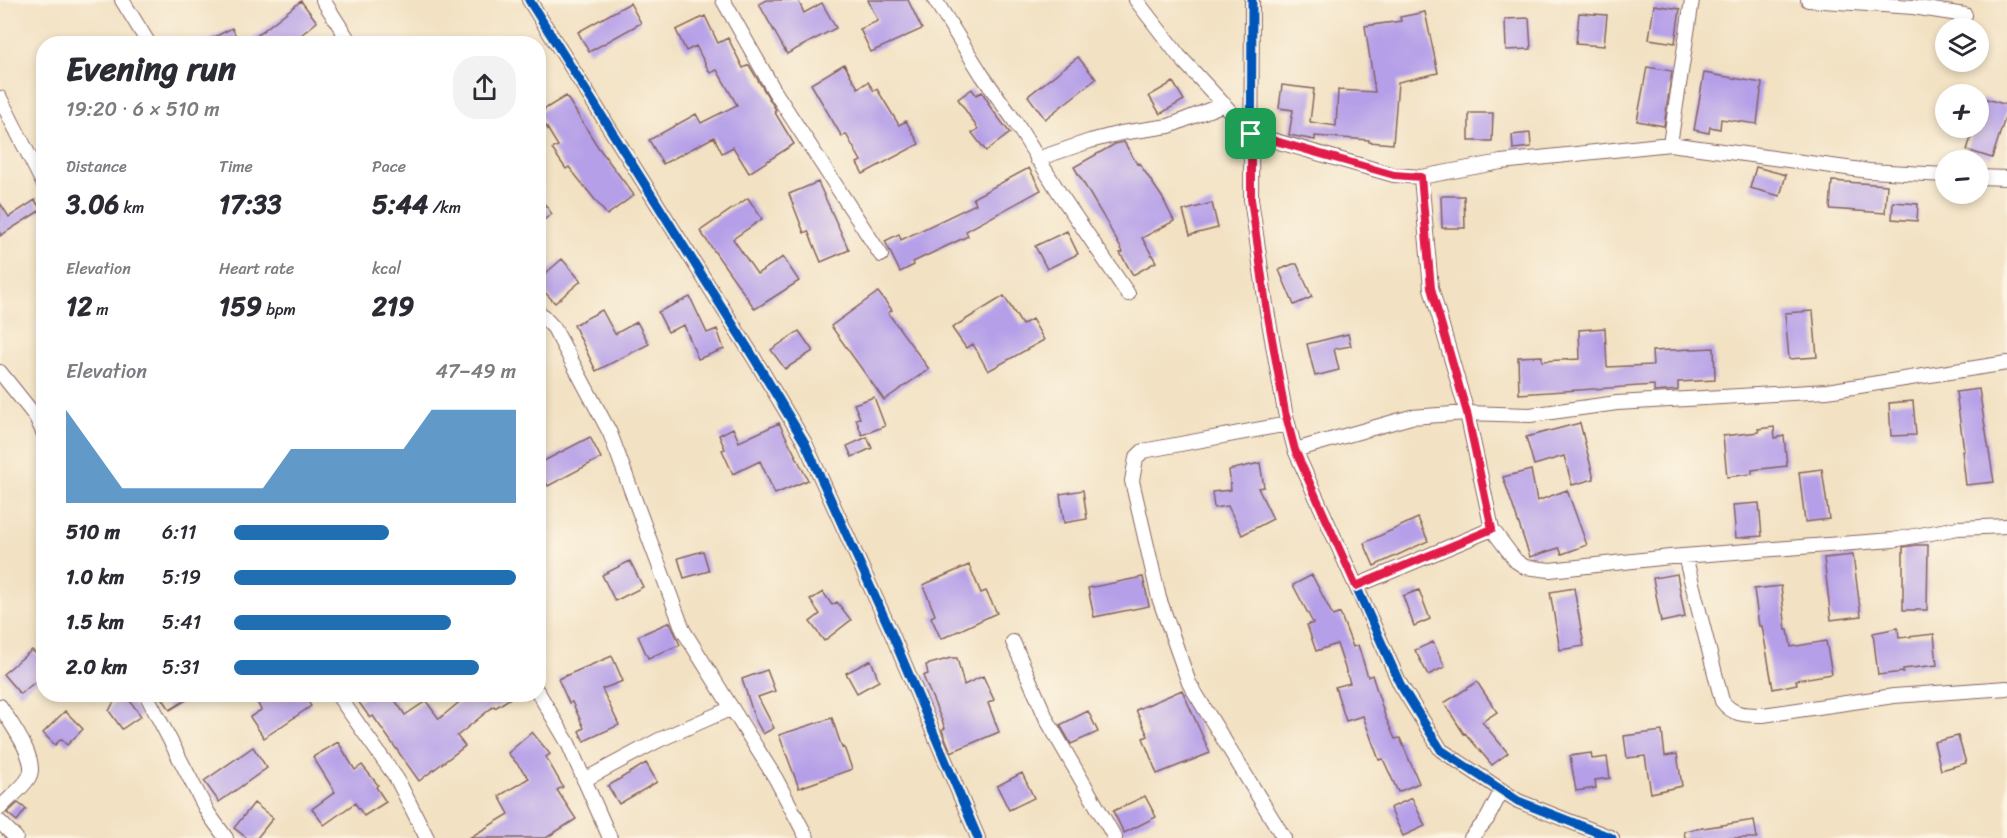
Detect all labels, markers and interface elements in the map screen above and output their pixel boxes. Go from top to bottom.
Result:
map controls [1935,18,1989,204]
button: layers [1935,18,1989,72]
text: Evening run [66,40,236,98]
button: share [453,56,516,119]
button: + [1935,84,1989,138]
text: 19:20 · 6 × 510 m [66,92,220,127]
pin [1225,108,1276,159]
icon: arrive [1234,117,1267,150]
button: − [1935,150,1989,204]
text: Distance [66,152,127,181]
text: Time [219,152,253,181]
text: Pace [372,152,406,181]
text: 3.06 [66,181,119,227]
text: 17:33 [219,181,281,227]
text: 5:44 [372,181,428,227]
text: km [119,193,144,222]
text: /km [428,193,461,222]
text: Elevation [66,254,131,283]
text: Heart rate [219,254,294,283]
text: kcal [372,254,401,283]
text: 12 [66,283,92,329]
text: 159 [219,283,262,329]
text: 219 [372,283,414,329]
text: m [92,295,109,324]
text: bpm [262,295,296,324]
text: Elevation [66,354,147,389]
text: 47–49 m [435,354,516,389]
text: 510 m [66,515,120,550]
text: 6:11 [162,515,197,550]
text: 1.0 km [66,560,124,595]
text: 5:19 [162,560,201,595]
text: 1.5 km [66,605,124,640]
text: 5:41 [162,605,201,640]
text: 2.0 km [66,650,127,685]
text: 5:31 [162,650,200,685]

